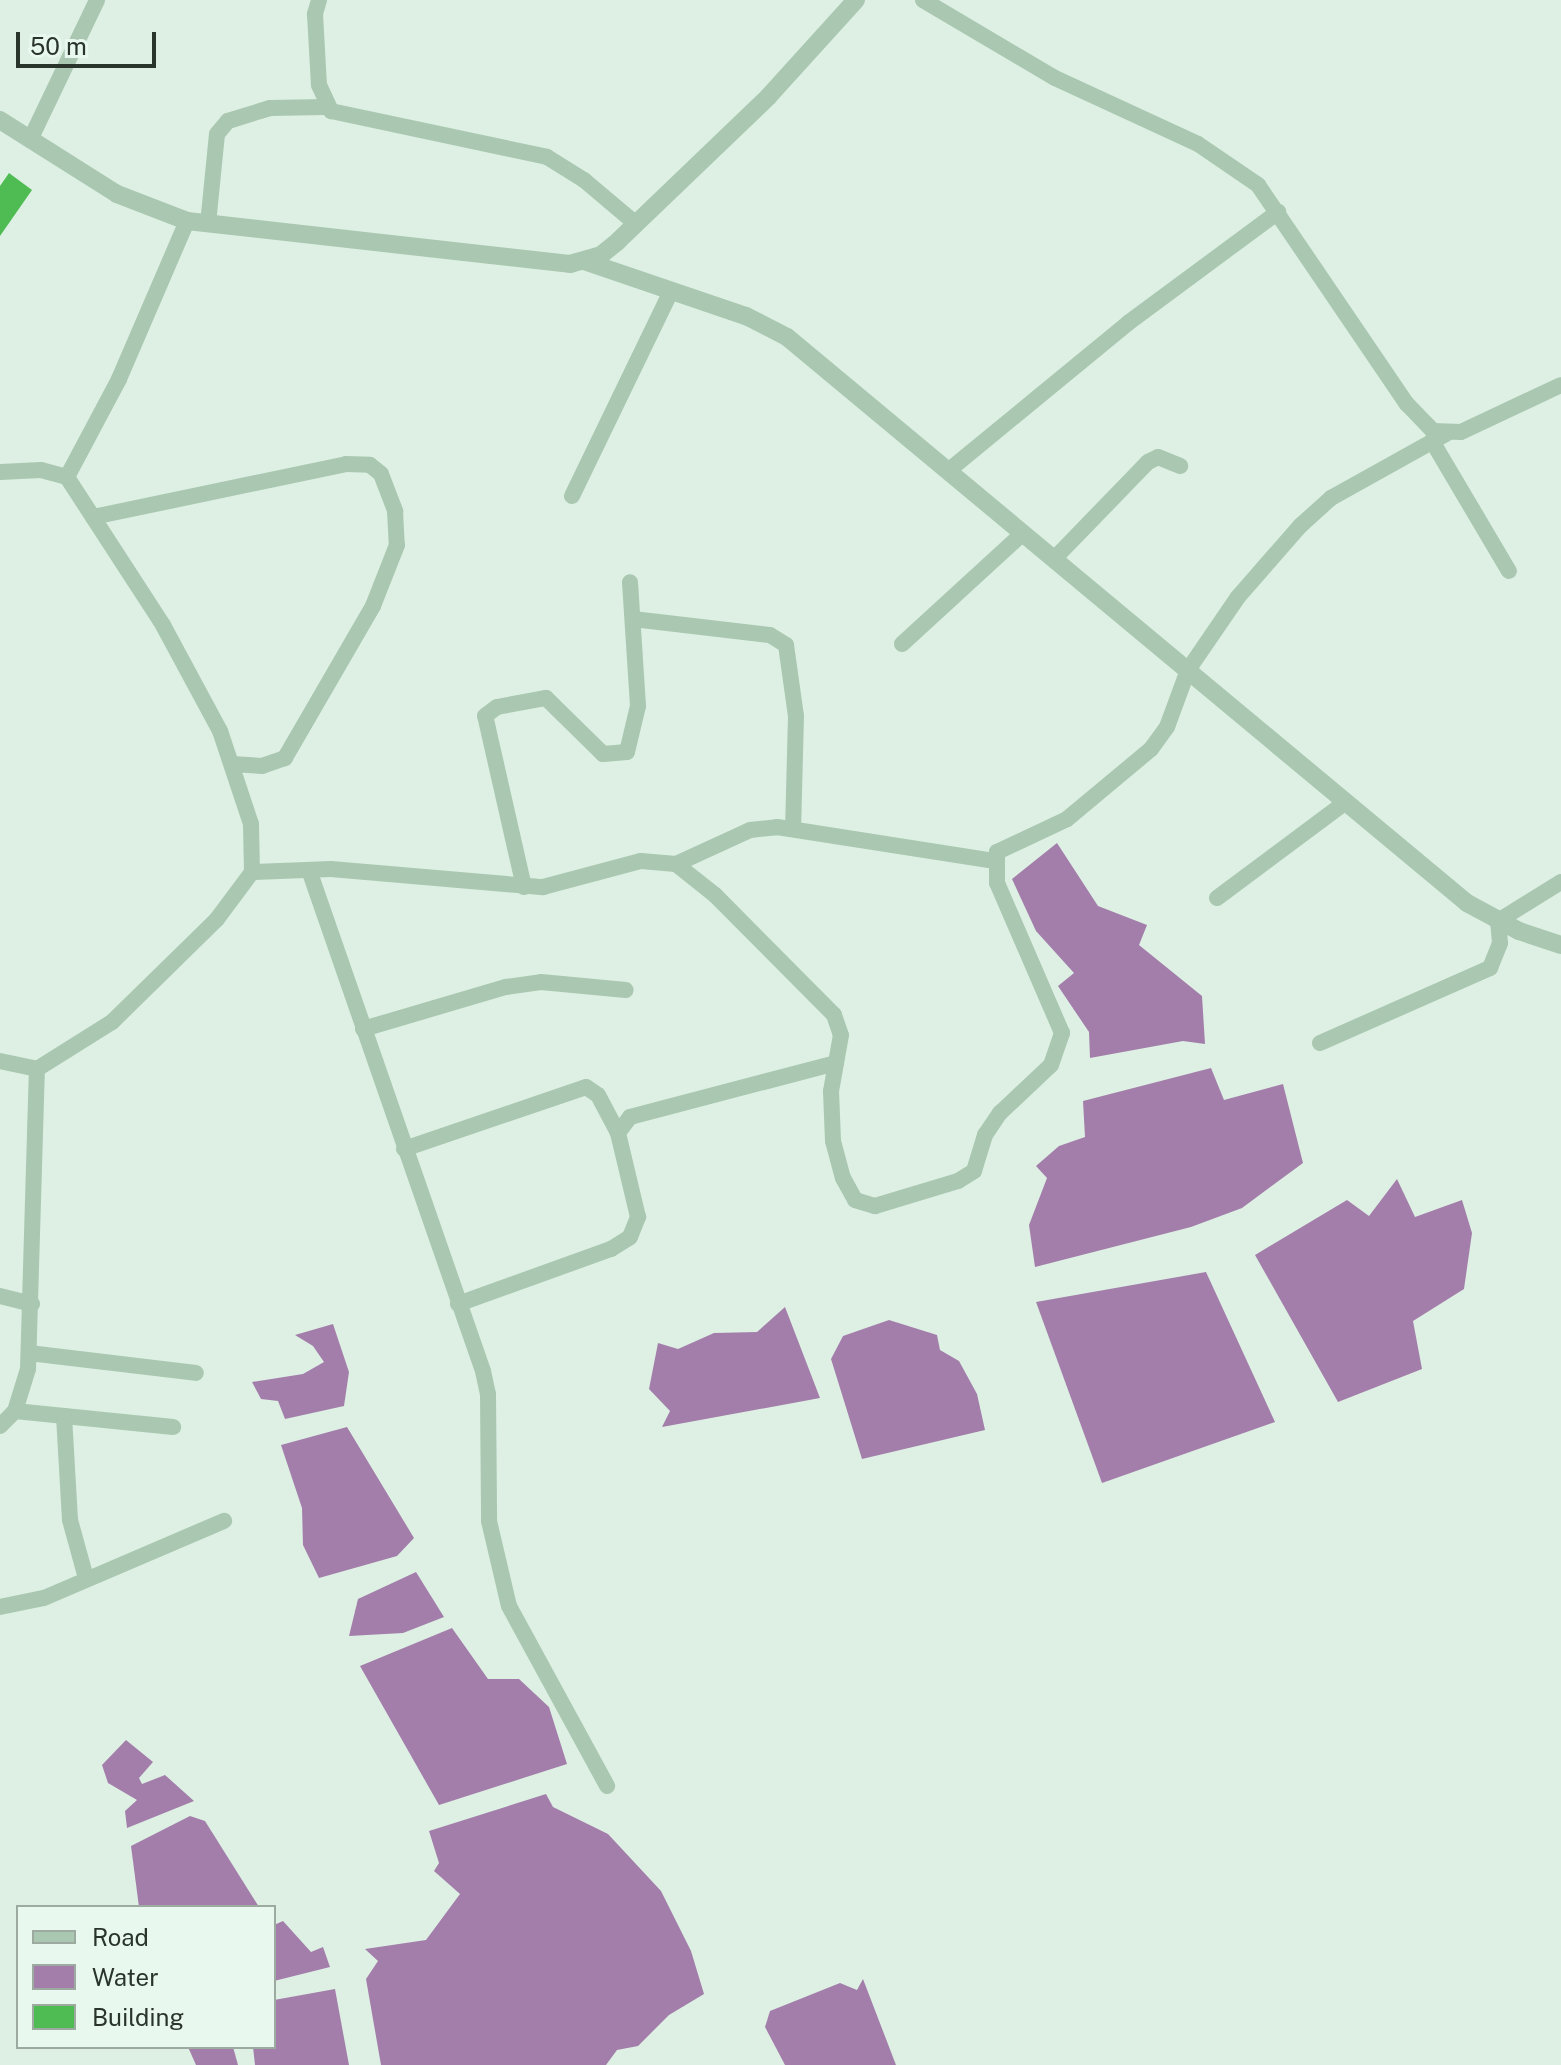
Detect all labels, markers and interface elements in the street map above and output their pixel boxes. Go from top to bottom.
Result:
scale bar [20,16,160,66]
text: 50 m [30,32,87,60]
legend [16,1905,276,2049]
text: Road [92,1923,149,1951]
text: Water [92,1963,159,1991]
text: Building [92,2003,184,2031]

